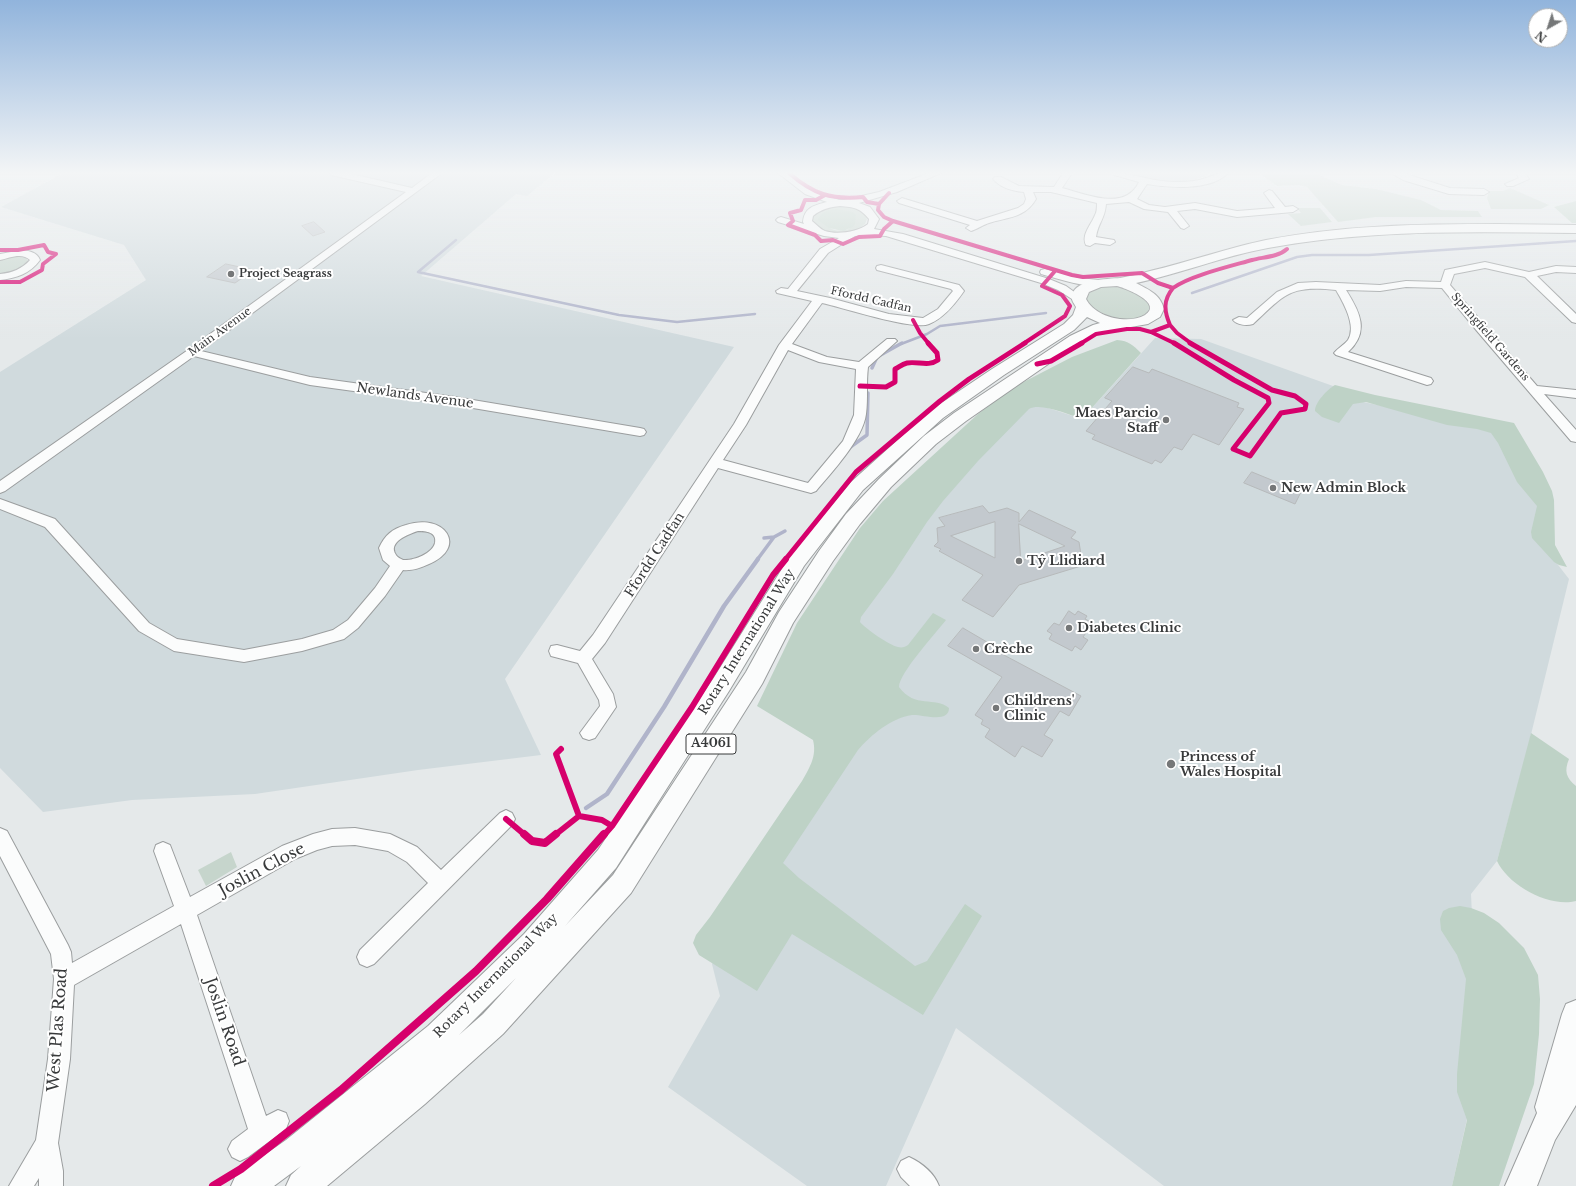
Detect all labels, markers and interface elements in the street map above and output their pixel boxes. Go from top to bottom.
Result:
north arrow [1528,8,1568,48]
text: N [1533,28,1550,45]
place label: Project Seagrass [239,267,332,281]
marker: Project Seagrass [226,269,236,279]
street label: Ffordd Cadfan [829,284,913,316]
street label: Springfield Gardens [1448,290,1532,384]
street label: Main Avenue [186,305,254,359]
street label: Newlands Avenue [356,380,474,412]
place label: Maes Parcio Staff [1075,405,1158,436]
marker: Maes Parcio Staff [1161,415,1171,425]
place label: New Admin Block [1281,480,1406,496]
marker: New Admin Block [1268,483,1278,493]
street label: Ffordd Cadfan [622,510,688,600]
place label: Tŷ Llidiard [1027,553,1105,569]
marker: Tŷ Llidiard [1014,556,1024,566]
street label: Rotary International Way [696,566,798,718]
place label: Diabetes Clinic [1077,620,1181,636]
marker: Diabetes Clinic [1064,623,1074,633]
place label: Crèche [984,641,1033,657]
marker: Crèche [971,644,981,654]
place label: Childrens' Clinic [1004,693,1074,724]
marker: Childrens' Clinic [991,703,1001,713]
road number: A4061 [686,734,736,754]
place label: Princess of Wales Hospital [1180,749,1281,780]
marker: Princess of Wales Hospital [1165,758,1177,770]
street label: Joslin Close [216,839,308,901]
street label: Rotary International Way [431,911,561,1041]
street label: West Plas Road [44,967,72,1093]
street label: Joslin Road [200,975,248,1069]

